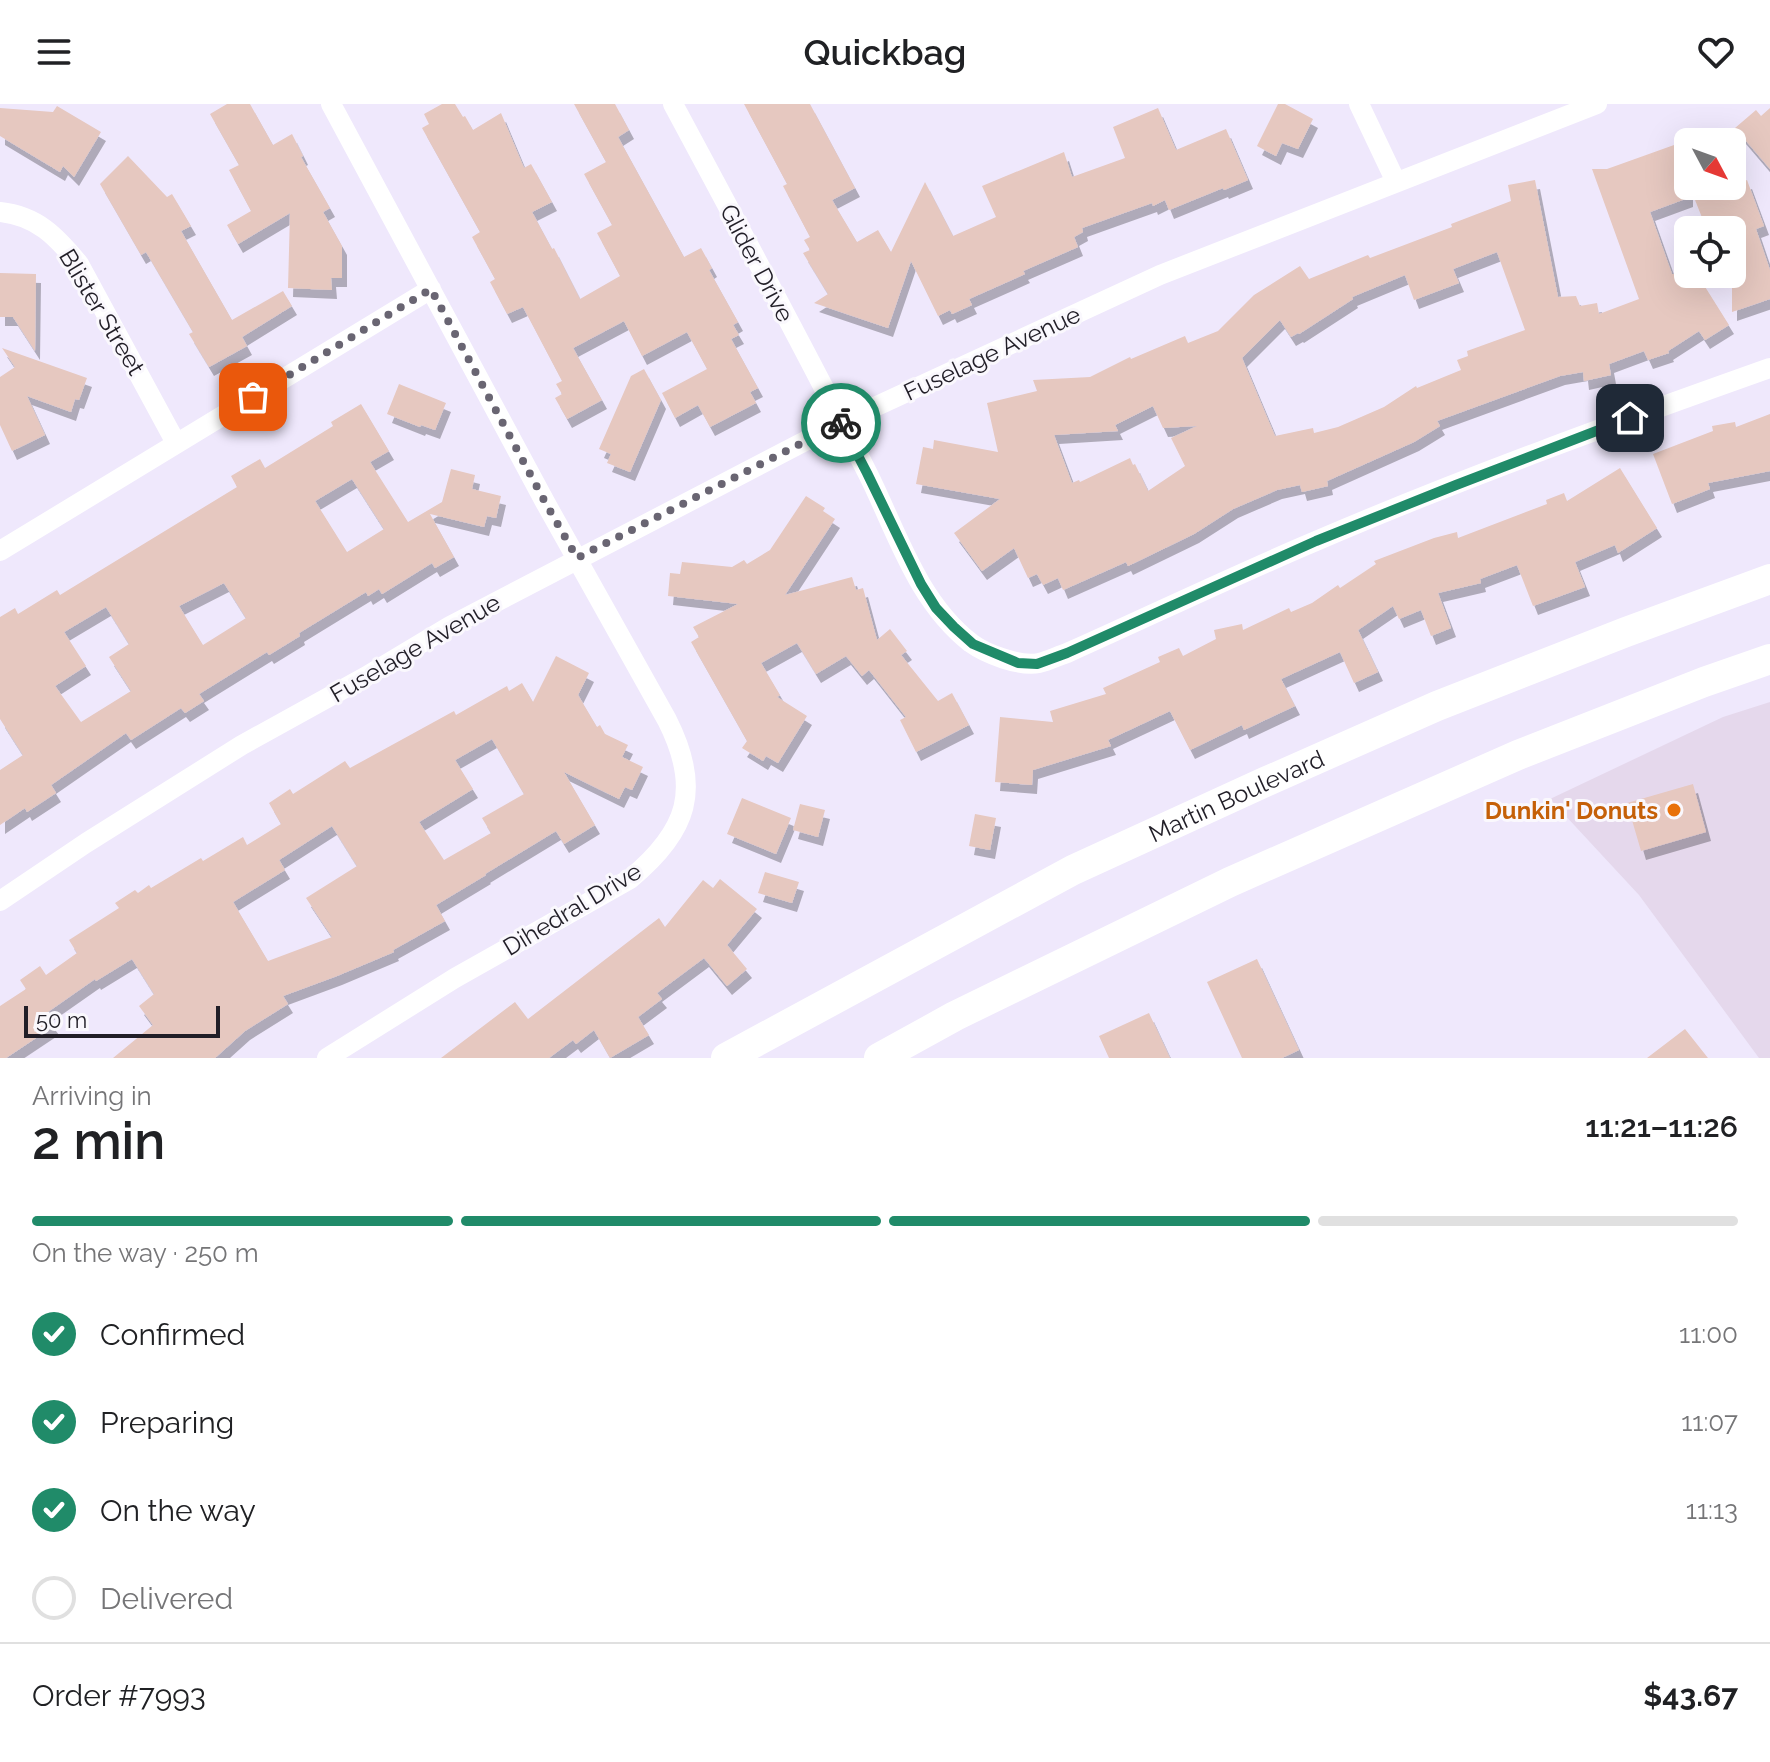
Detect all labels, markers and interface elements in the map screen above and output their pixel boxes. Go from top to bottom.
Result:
icon: menu [32,30,76,74]
icon: heart [1694,30,1738,74]
text: Quickbag [803,31,967,73]
north arrow [1674,128,1746,200]
map controls [1674,128,1746,288]
street label: Glider Drive [714,199,800,327]
button: locate [1674,216,1746,288]
street label: Blister Street [53,244,151,380]
street label: Fuselage Avenue [899,299,1085,407]
pin [219,363,287,431]
icon: bag [231,375,275,419]
courier [801,383,881,463]
pin [1596,384,1664,452]
icon: home [1608,396,1652,440]
icon: bike [819,401,863,445]
street label: Fuselage Avenue [325,588,505,708]
street label: Martin Boulevard [1144,743,1328,848]
place label: Dunkin' Donuts [1485,796,1658,825]
marker: Dunkin' Donuts [1665,801,1683,819]
street label: Dihedral Drive [498,856,646,962]
scale bar [24,1002,220,1038]
text: 50 m [36,1007,87,1033]
text: Arriving in [32,1081,152,1111]
text: 11:21–11:26 [1585,1109,1738,1144]
text: 2 min [32,1110,165,1171]
text: On the way · 250 m [32,1238,259,1268]
icon: check [32,1312,76,1356]
text: Confirmed [100,1317,245,1352]
text: 11:00 [1679,1319,1738,1349]
icon: check [32,1400,76,1444]
text: Preparing [100,1405,234,1440]
text: 11:07 [1681,1407,1738,1437]
icon: check [32,1488,76,1532]
text: On the way [100,1493,256,1528]
text: 11:13 [1686,1495,1738,1525]
text: Delivered [100,1581,233,1616]
text: Order #7993 [32,1678,206,1713]
text: $43.67 [1643,1678,1738,1713]

